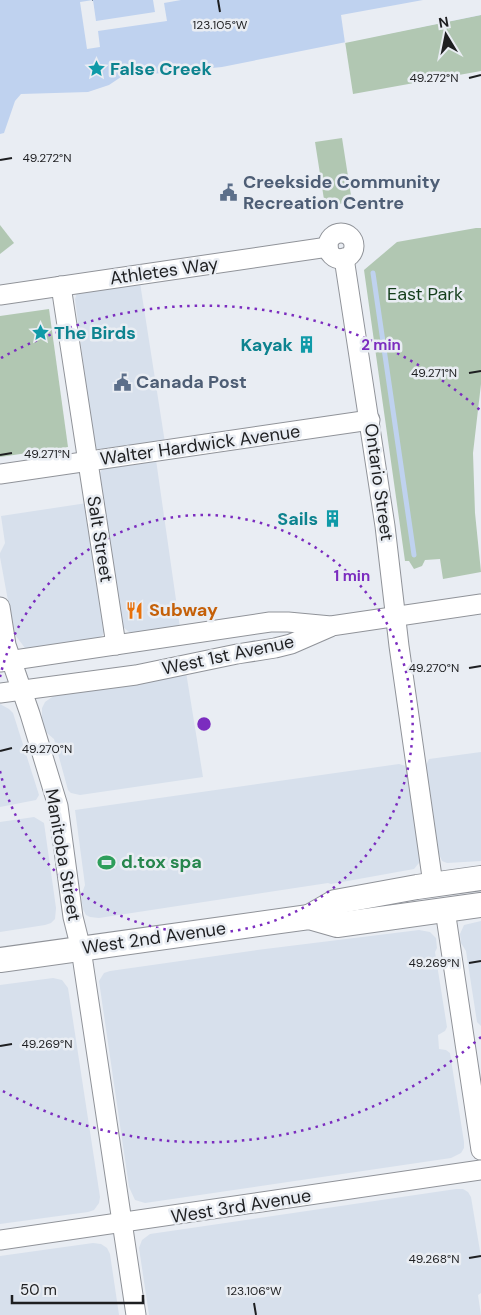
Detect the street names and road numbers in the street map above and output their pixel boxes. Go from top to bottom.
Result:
street label: Athletes Way [108,251,220,291]
street label: Walter Hardwick Avenue [98,419,302,471]
street label: Ontario Street [359,422,399,542]
street label: Salt Street [81,494,119,584]
street label: West 1st Avenue [160,629,296,681]
street label: Manitoba Street [40,787,86,923]
street label: West 2nd Avenue [80,916,228,960]
street label: West 3rd Avenue [169,1183,313,1229]

